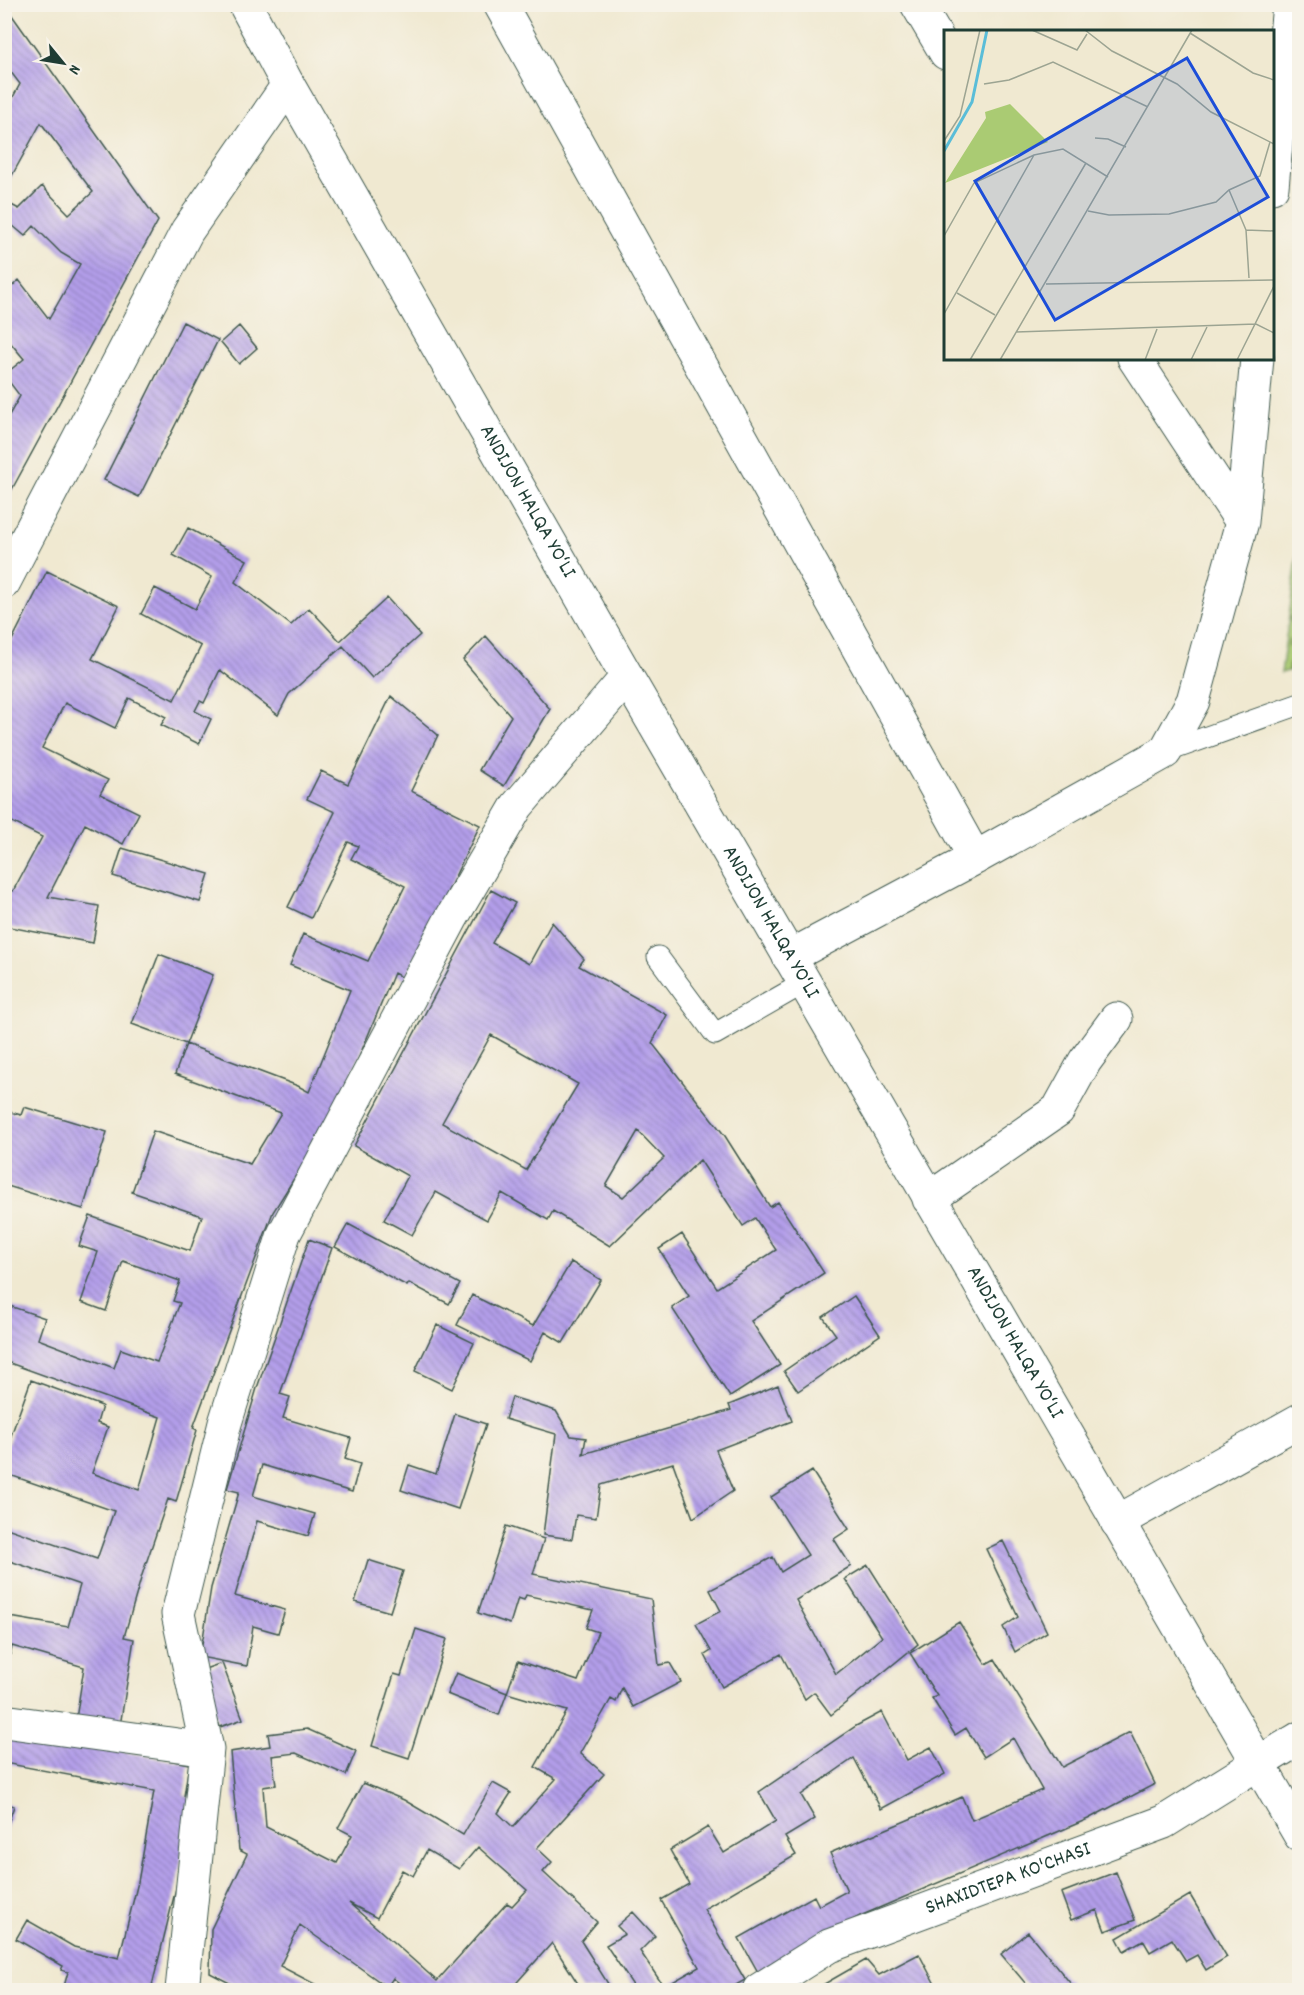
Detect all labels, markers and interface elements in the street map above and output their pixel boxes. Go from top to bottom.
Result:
inset map [944,30,1274,360]
north arrow [33,33,93,93]
text: N [62,60,86,79]
street label: ANDIJON HALQA YO‘LI [471,419,583,585]
street label: ANDIJON HALQA YO‘LI [713,841,826,1005]
street label: ANDIJON HALQA YO‘LI [958,1261,1071,1425]
street label: SHAXIDTEPA KO'CHASI [921,1835,1096,1924]

